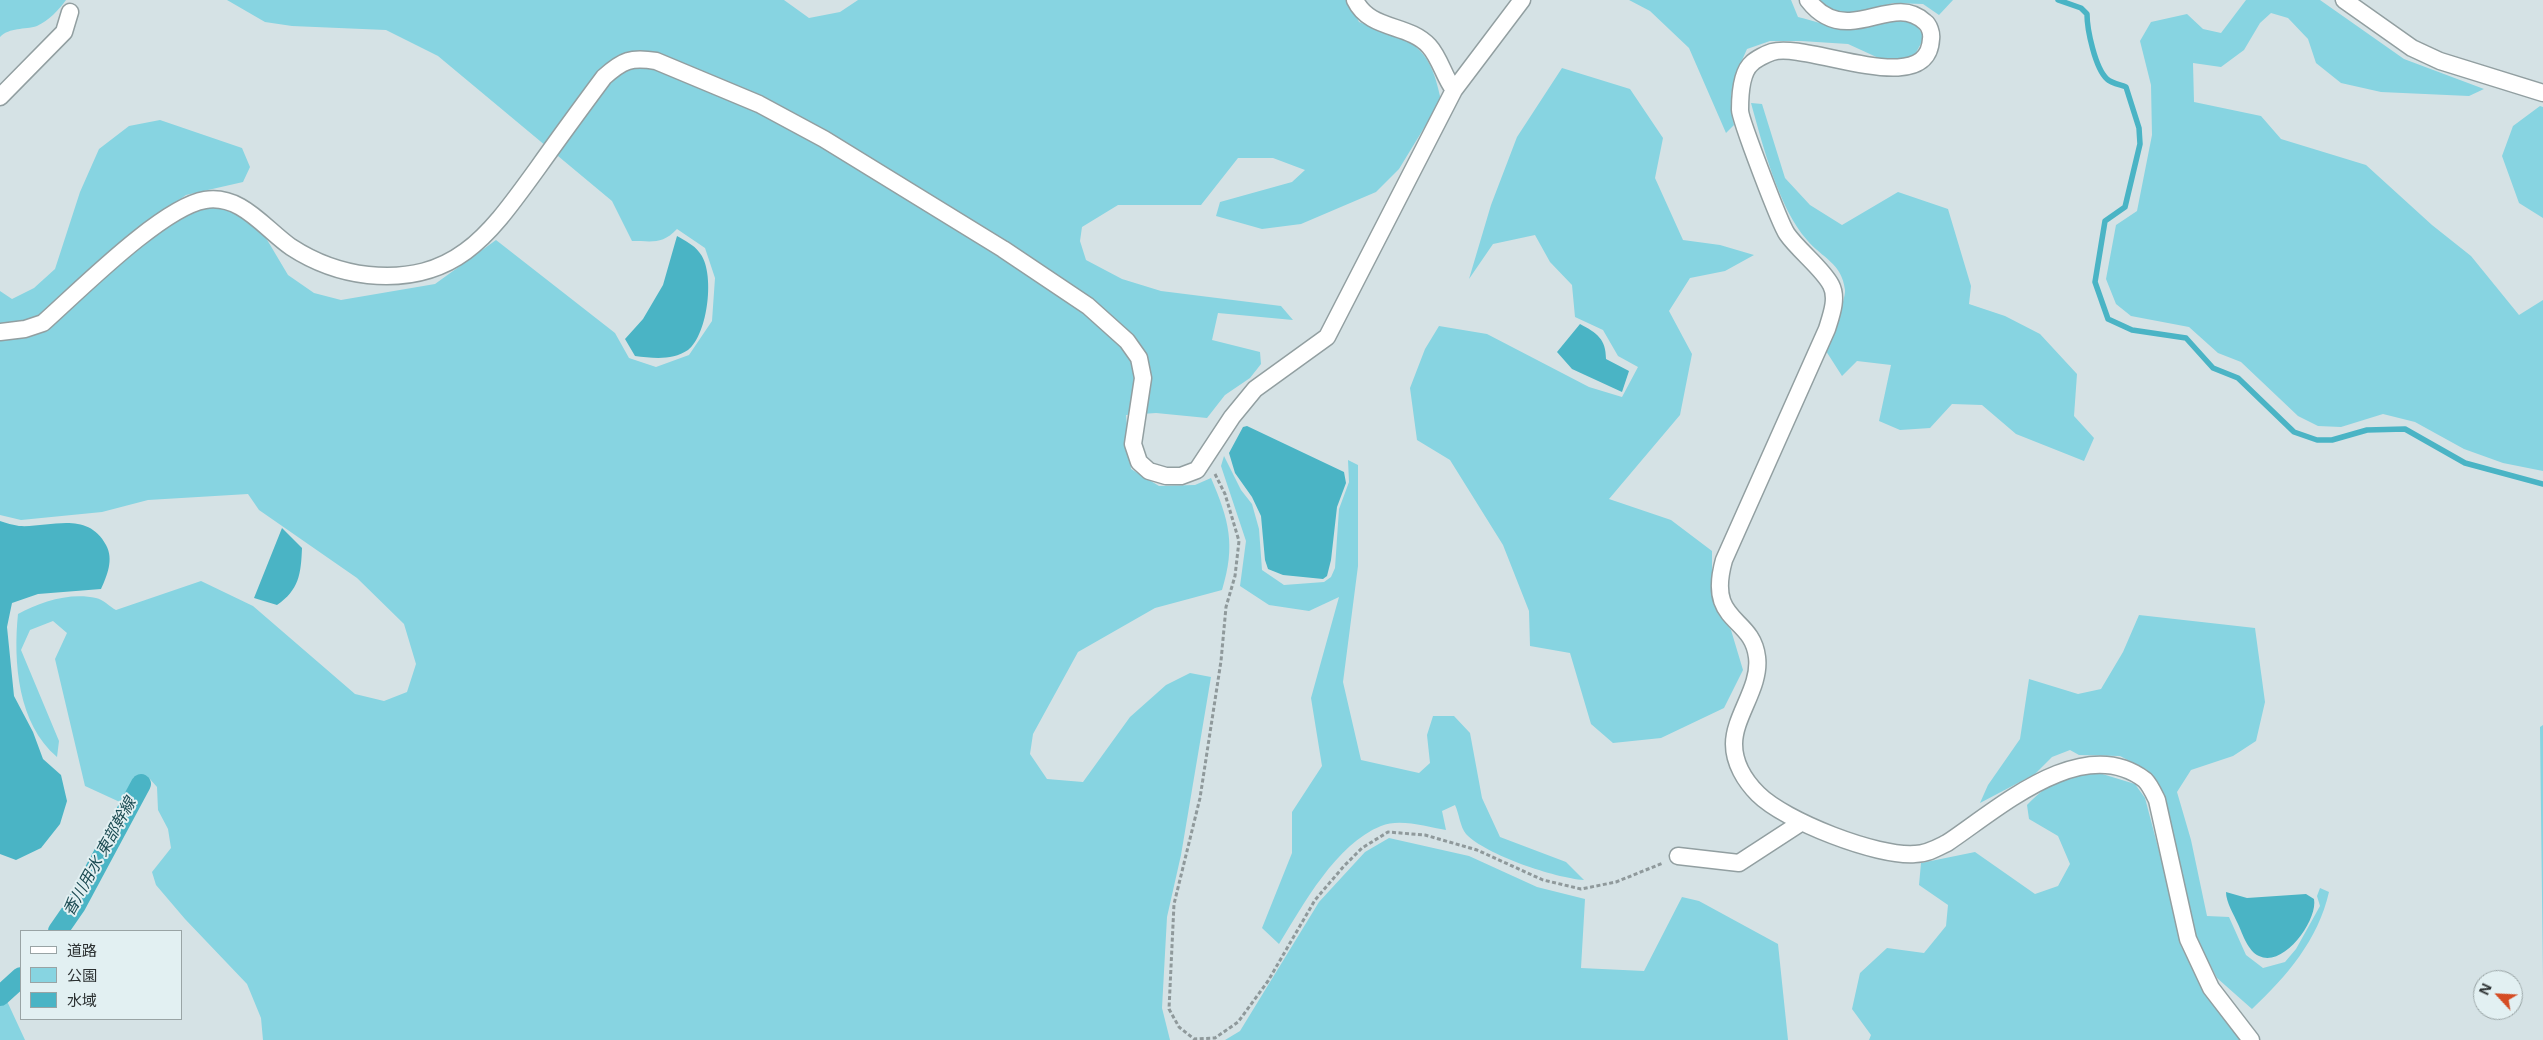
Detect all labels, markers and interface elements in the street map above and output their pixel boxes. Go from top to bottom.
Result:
water label: 香川用水 東部幹線 [60,795,140,919]
legend [20,930,182,1020]
text: 道路 [67,940,97,960]
text: 公園 [67,965,97,985]
north arrow [2473,970,2523,1020]
text: N [2474,980,2496,998]
text: 水域 [67,990,97,1010]

